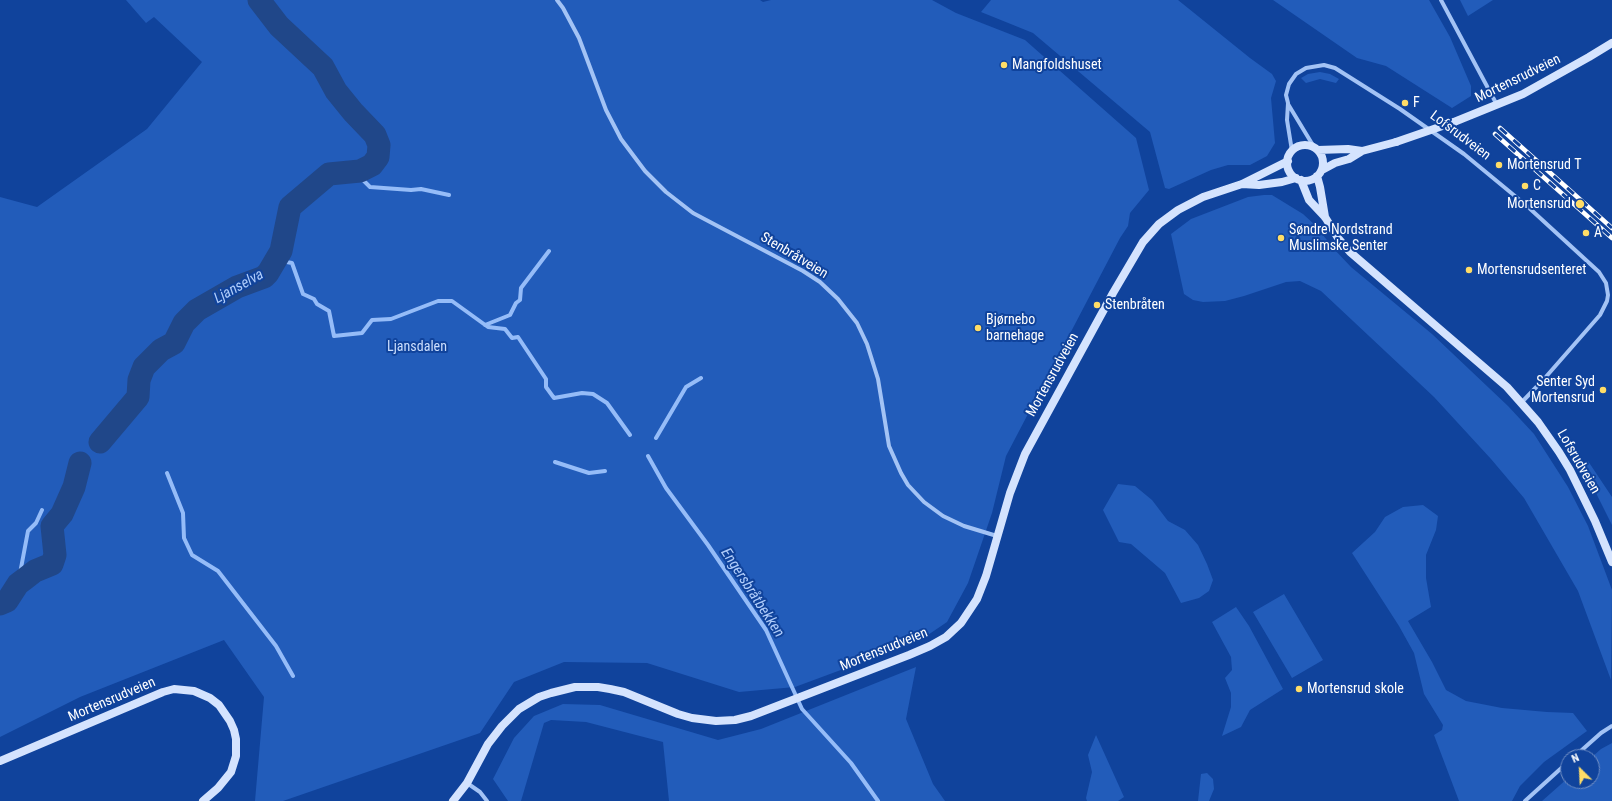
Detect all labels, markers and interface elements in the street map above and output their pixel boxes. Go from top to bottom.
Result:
street label: Mortensrudveien [1472,51,1564,107]
place label: Mangfoldshuset [1012,57,1102,73]
marker: Mangfoldshuset [999,60,1009,70]
place label: F [1413,95,1420,111]
marker: F [1400,98,1410,108]
street label: Lofsrudveien [1426,108,1494,164]
place label: Mortensrud T [1507,157,1582,173]
marker: Mortensrud T [1494,160,1504,170]
place label: C [1533,178,1541,194]
marker: C [1520,181,1530,191]
place label: Mortensrud [1507,196,1571,212]
marker: Mortensrud [1574,198,1586,210]
place label: Søndre Nordstrand Muslimske Senter [1289,222,1393,254]
place label: A [1594,225,1602,241]
marker: A [1581,228,1591,238]
street label: Stenbråtveien [757,229,831,283]
marker: Søndre Nordstrand Muslimske Senter [1276,233,1286,243]
place label: Mortensrudsenteret [1477,262,1586,278]
marker: Mortensrudsenteret [1464,265,1474,275]
water label: Ljanselva [211,266,267,308]
place label: Stenbråten [1105,297,1165,313]
marker: Stenbråten [1092,300,1102,310]
place label: Bjørnebo barnehage [986,312,1044,344]
marker: Bjørnebo barnehage [973,323,983,333]
street label: Mortensrudveien [1023,330,1083,420]
park label: Ljansdalen [387,339,447,355]
place label: Senter Syd Mortensrud [1531,374,1595,406]
marker: Senter Syd Mortensrud [1598,385,1608,395]
street label: Lofsrudveien [1553,427,1603,497]
water label: Engersbråtbekken [716,545,788,641]
street label: Mortensrudveien [838,625,930,675]
street label: Mortensrudveien [66,674,158,726]
place label: Mortensrud skole [1307,681,1404,697]
marker: Mortensrud skole [1294,684,1304,694]
north arrow [1560,749,1600,789]
text: N [1570,751,1581,766]

